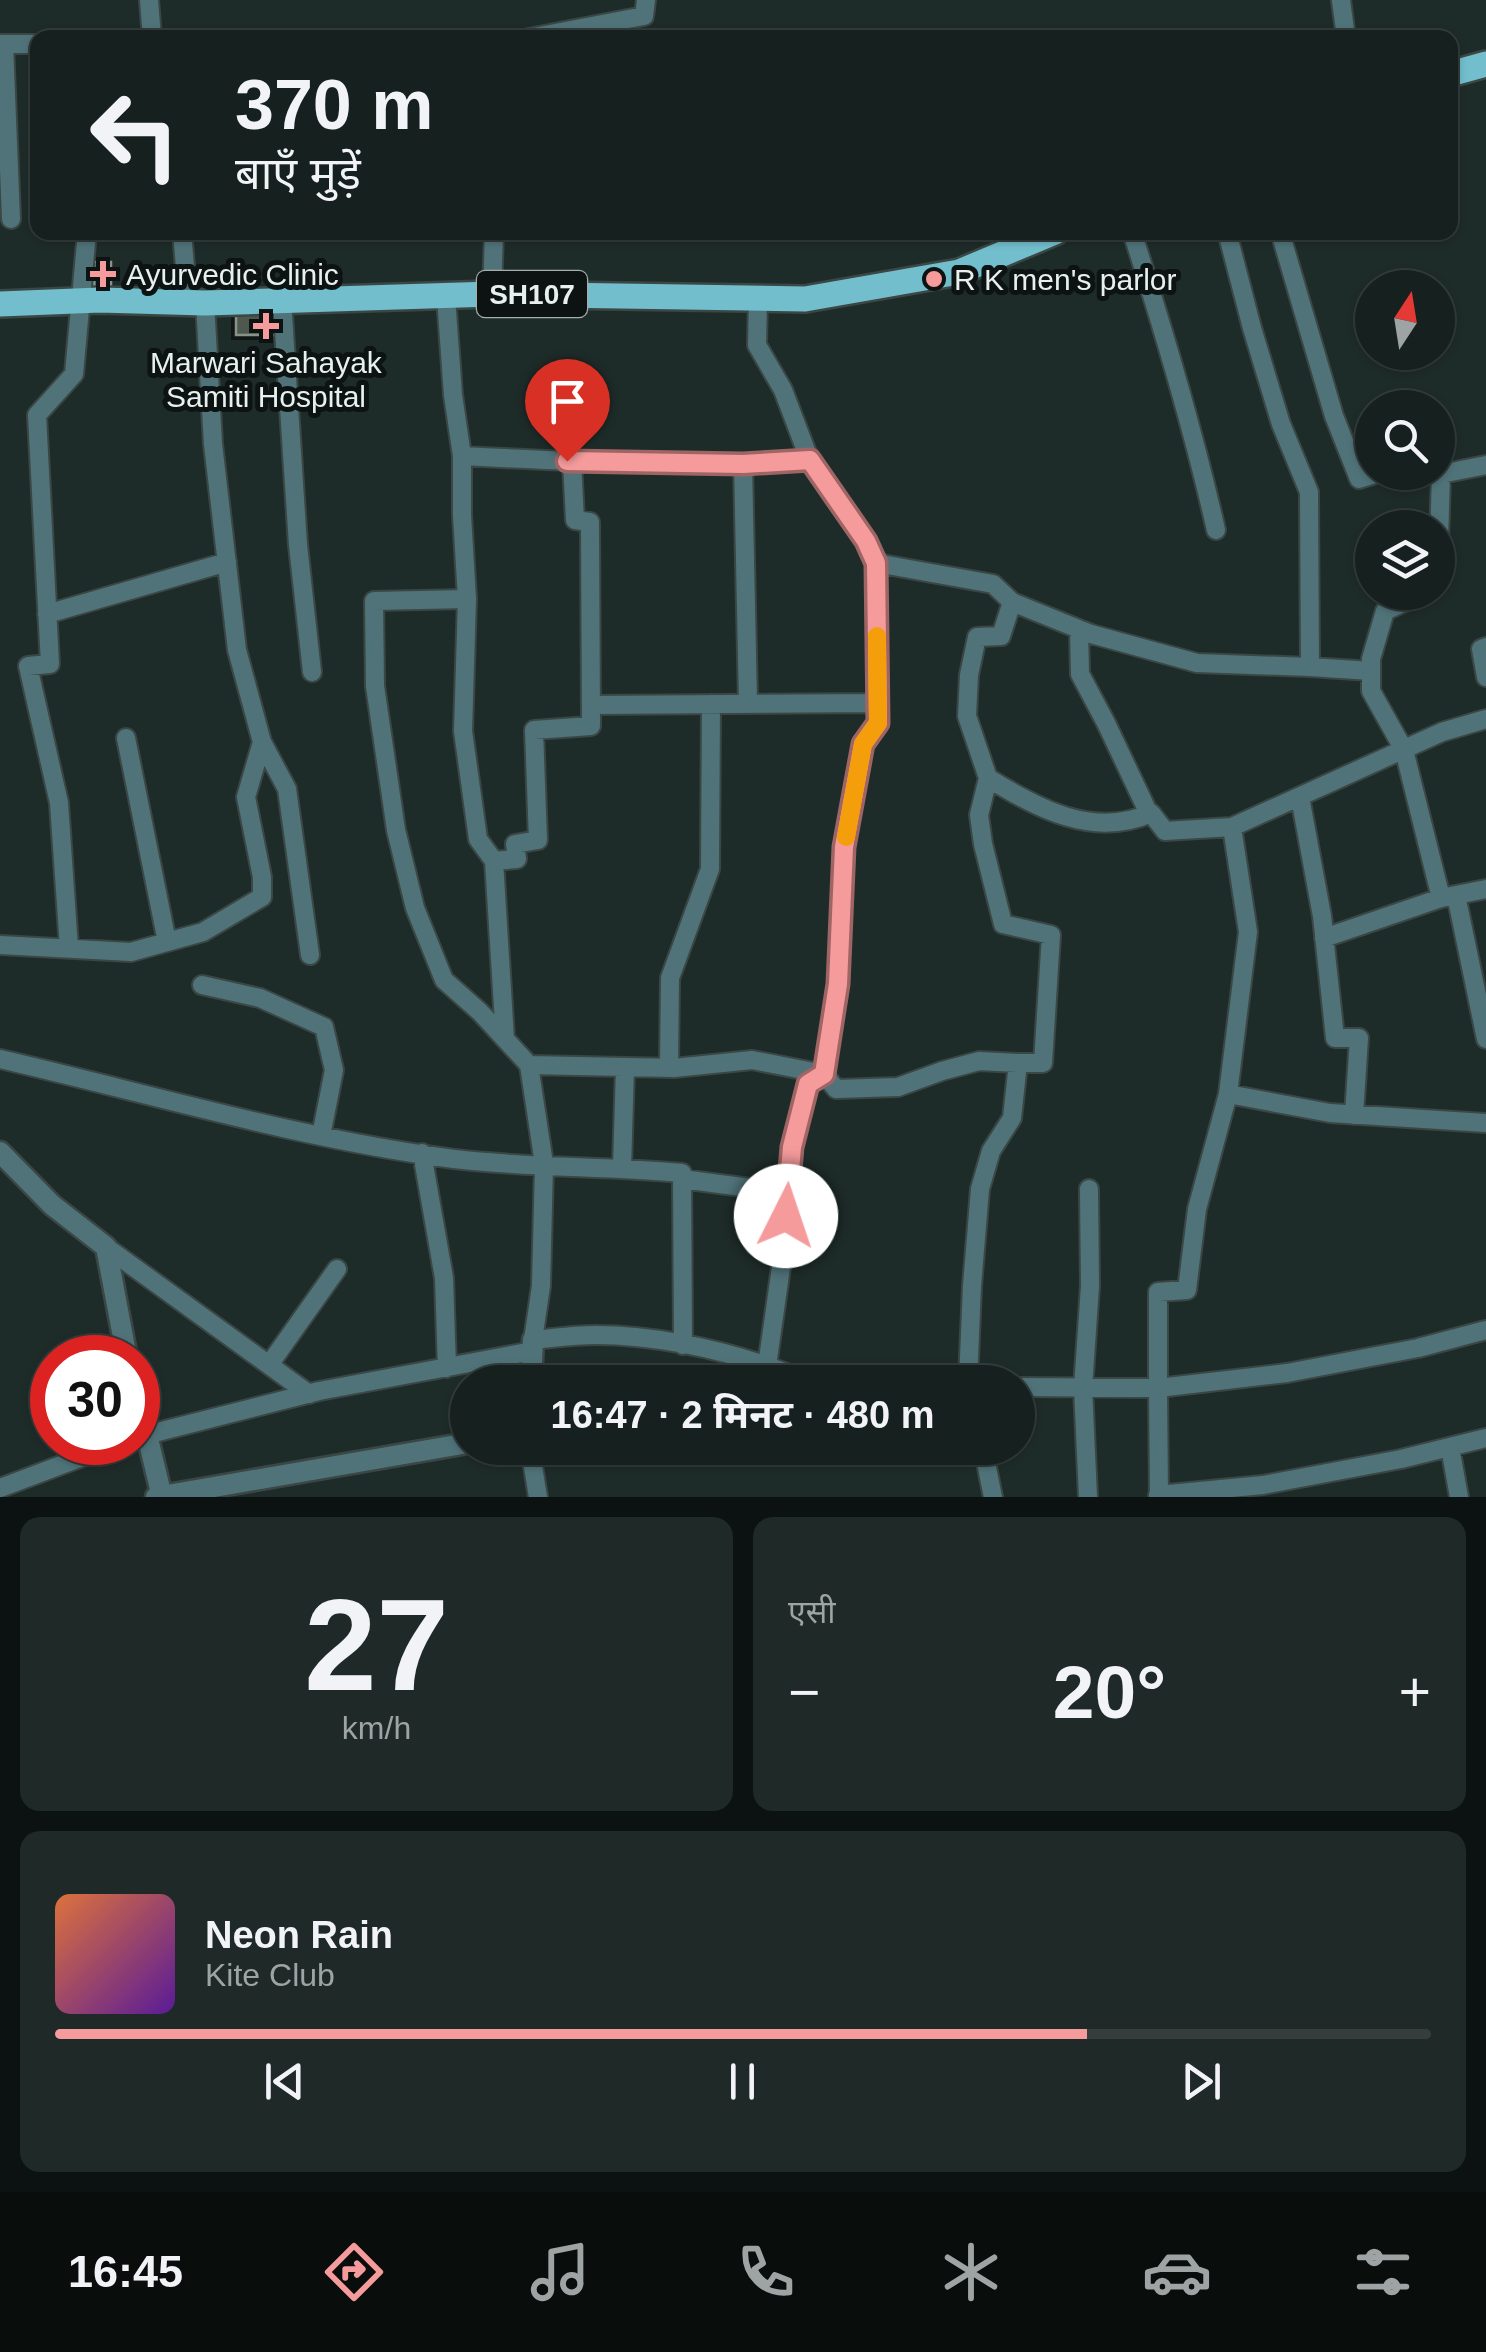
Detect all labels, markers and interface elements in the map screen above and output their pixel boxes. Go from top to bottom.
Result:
text: 370 m [235,66,433,144]
icon: left [70,70,200,200]
text: बाएँ मुड़ें [235,148,361,199]
place label: Ayurvedic Clinic [126,258,339,291]
marker: Ayurvedic Clinic [90,261,116,287]
place label: R K men's parlor [954,263,1176,296]
marker: R K men's parlor [923,268,945,290]
north arrow [1355,270,1455,370]
map controls [1355,270,1455,610]
road number: SH107 [477,271,587,317]
marker: Marwari Sahayak Samiti Hospital [253,313,279,339]
place label: Marwari Sahayak Samiti Hospital [150,346,383,413]
pin [525,359,610,462]
icon: arrive [540,374,595,429]
button: search [1355,390,1455,490]
button: layers [1355,510,1455,610]
position arrow [734,1164,838,1268]
speed limit sign: 30 [30,1335,160,1465]
text: 16:47 · 2 मिनट · 480 m [551,1394,934,1436]
text: 27 [304,1572,449,1718]
text: एसी [788,1594,836,1630]
text: 20° [1053,1650,1166,1734]
text: − [788,1661,820,1723]
text: + [1399,1661,1431,1723]
text: km/h [342,1710,411,1746]
text: Neon Rain [205,1914,393,1956]
text: Kite Club [205,1957,335,1993]
icon: previous [257,2054,312,2109]
icon: pause [715,2054,770,2109]
icon: next [1174,2054,1229,2109]
icon: directions [319,2237,389,2307]
icon: music [525,2237,595,2307]
icon: phone [731,2237,801,2307]
icon: climate [936,2237,1006,2307]
icon: car [1142,2237,1212,2307]
icon: filters [1348,2237,1418,2307]
text: 16:45 [68,2246,183,2297]

